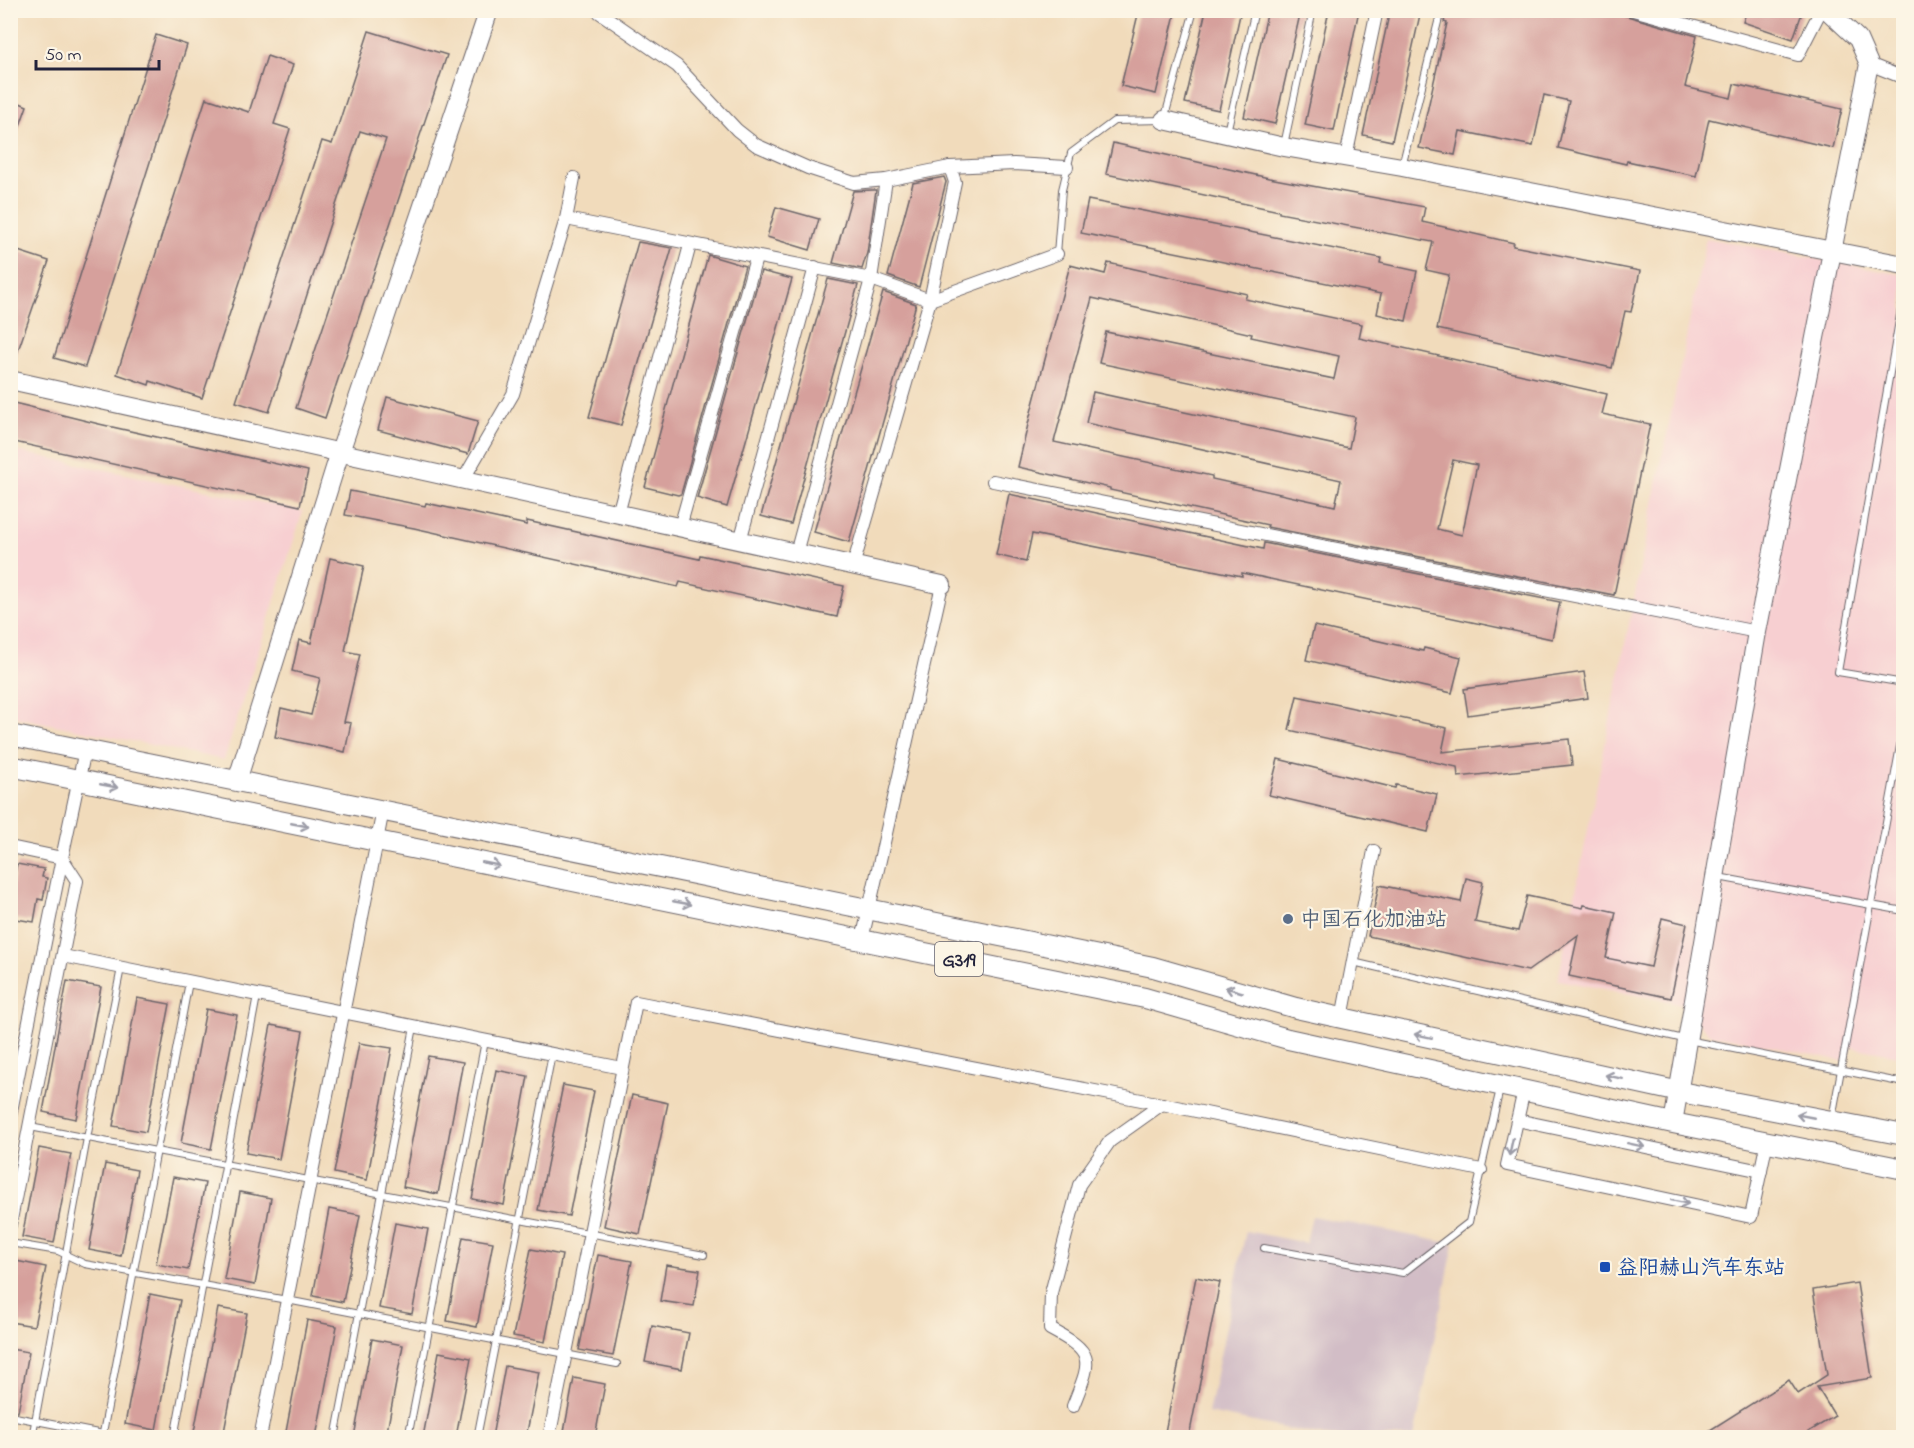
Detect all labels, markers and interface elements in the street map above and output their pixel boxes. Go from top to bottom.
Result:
scale bar [36,33,159,71]
text: 50 m [45,43,82,69]
one-way arrow [99,781,118,793]
one-way arrow [290,820,309,831]
one-way arrow [481,859,500,870]
one-way arrow [672,898,692,909]
place label: 中国石化加油站 [1300,906,1447,936]
marker: 中国石化加油站 [1281,912,1295,926]
road number: G319 [935,942,983,976]
one-way arrow [1225,984,1244,995]
one-way arrow [1414,1029,1433,1041]
one-way arrow [1604,1071,1623,1083]
one-way arrow [1795,1110,1815,1121]
one-way arrow [1505,1137,1516,1157]
one-way arrow [1626,1140,1645,1151]
one-way arrow [1670,1197,1690,1208]
place label: 益阳赫山汽车东站 [1617,1254,1785,1284]
marker: 益阳赫山汽车东站 [1598,1260,1612,1274]

